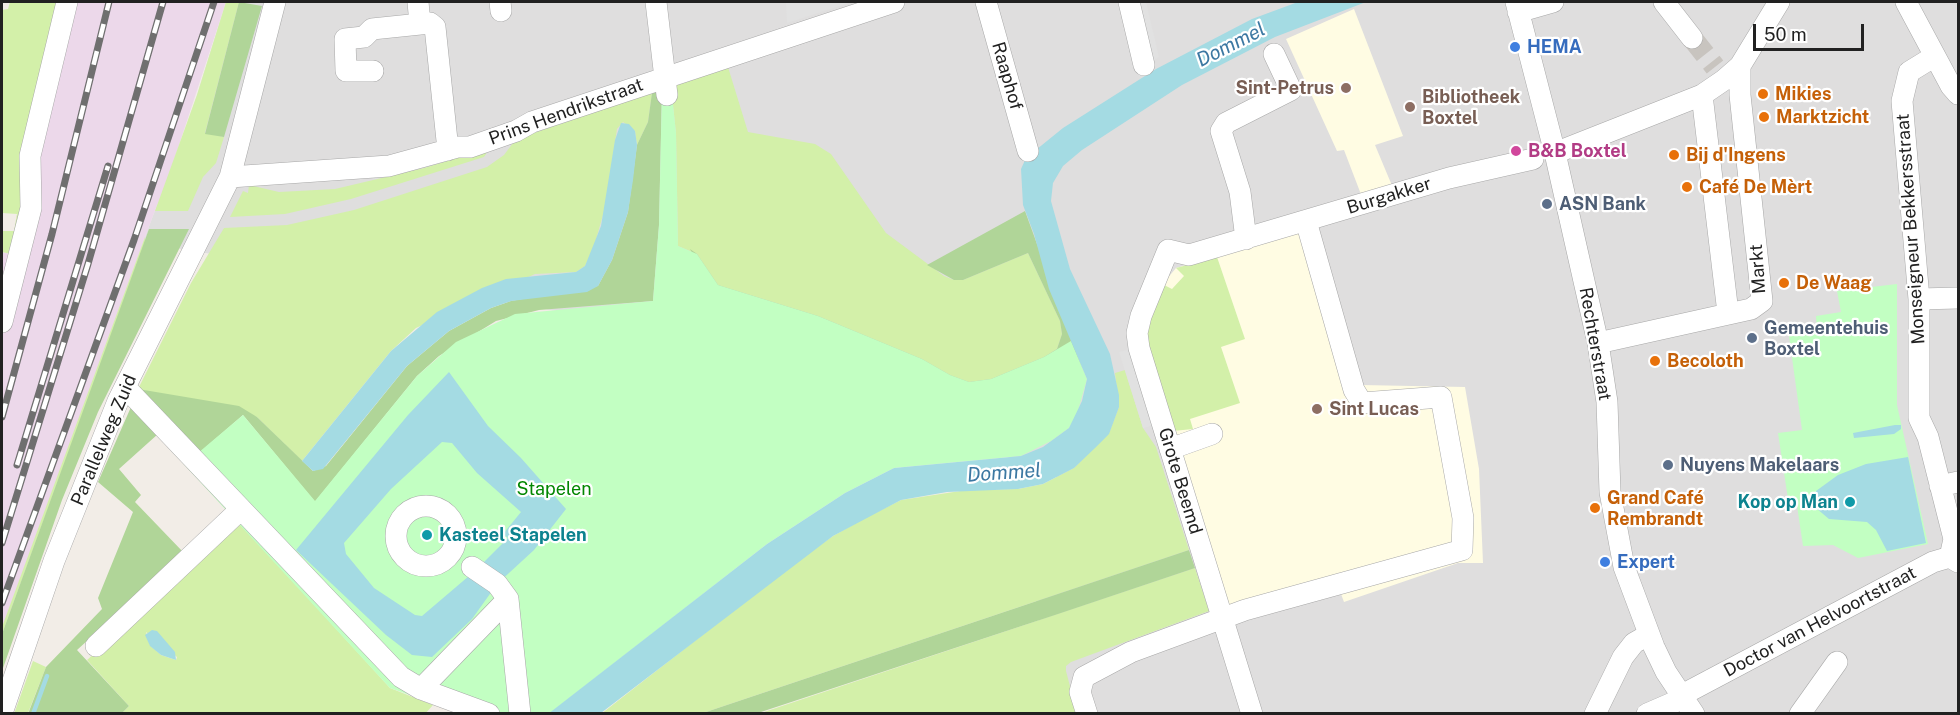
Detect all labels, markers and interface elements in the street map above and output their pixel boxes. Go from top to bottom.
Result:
scale bar [1756,12,1867,50]
water label: Dommel [1192,17,1270,73]
text: 50 m [1764,24,1807,45]
place label: HEMA [1527,36,1582,58]
street label: Raaphof [987,39,1027,113]
marker: HEMA [1508,40,1522,54]
street label: Prins Hendrikstraat [486,74,646,150]
place label: Sint-Petrus [1235,77,1334,99]
marker: Sint-Petrus [1339,81,1353,95]
place label: Mikies [1775,83,1831,105]
place label: Bibliotheek Boxtel [1422,86,1520,128]
marker: Mikies [1756,87,1770,101]
marker: Bibliotheek Boxtel [1403,100,1417,114]
place label: Marktzicht [1776,106,1869,128]
marker: Marktzicht [1757,110,1771,124]
street label: Monseigneur Bekkersstraat [1892,113,1930,345]
place label: B&B Boxtel [1528,140,1627,162]
marker: B&B Boxtel [1509,144,1523,158]
place label: Bij d'Ingens [1686,144,1786,166]
marker: Bij d'Ingens [1667,148,1681,162]
street label: Burgakker [1344,173,1434,219]
place label: Café De Mèrt [1699,176,1812,198]
marker: Café De Mèrt [1680,180,1694,194]
place label: ASN Bank [1559,193,1646,215]
marker: ASN Bank [1540,197,1554,211]
street label: Markt [1745,243,1771,295]
place label: De Waag [1796,272,1872,294]
marker: De Waag [1777,276,1791,290]
street label: Rechterstraat [1574,286,1616,402]
place label: Gemeentehuis Boxtel [1764,317,1889,360]
marker: Gemeentehuis Boxtel [1745,331,1759,345]
place label: Becoloth [1667,350,1744,372]
marker: Becoloth [1648,354,1662,368]
street label: Parallelweg Zuid [67,371,141,509]
place label: Sint Lucas [1329,398,1419,420]
marker: Sint Lucas [1310,402,1324,416]
street label: Grote Beemd [1154,425,1206,537]
place label: Nuyens Makelaars [1680,454,1839,476]
water label: Dommel [966,458,1042,488]
marker: Nuyens Makelaars [1661,458,1675,472]
park label: Stapelen [516,478,592,500]
place label: Grand Café Rembrandt [1607,487,1704,530]
place label: Kop op Man [1738,491,1838,513]
marker: Kop op Man [1843,495,1857,509]
marker: Grand Café Rembrandt [1588,501,1602,515]
place label: Kasteel Stapelen [439,524,587,546]
marker: Kasteel Stapelen [420,528,434,542]
place label: Expert [1617,551,1675,573]
marker: Expert [1598,555,1612,569]
street label: Doctor van Helvoortstraat [1720,562,1920,682]

